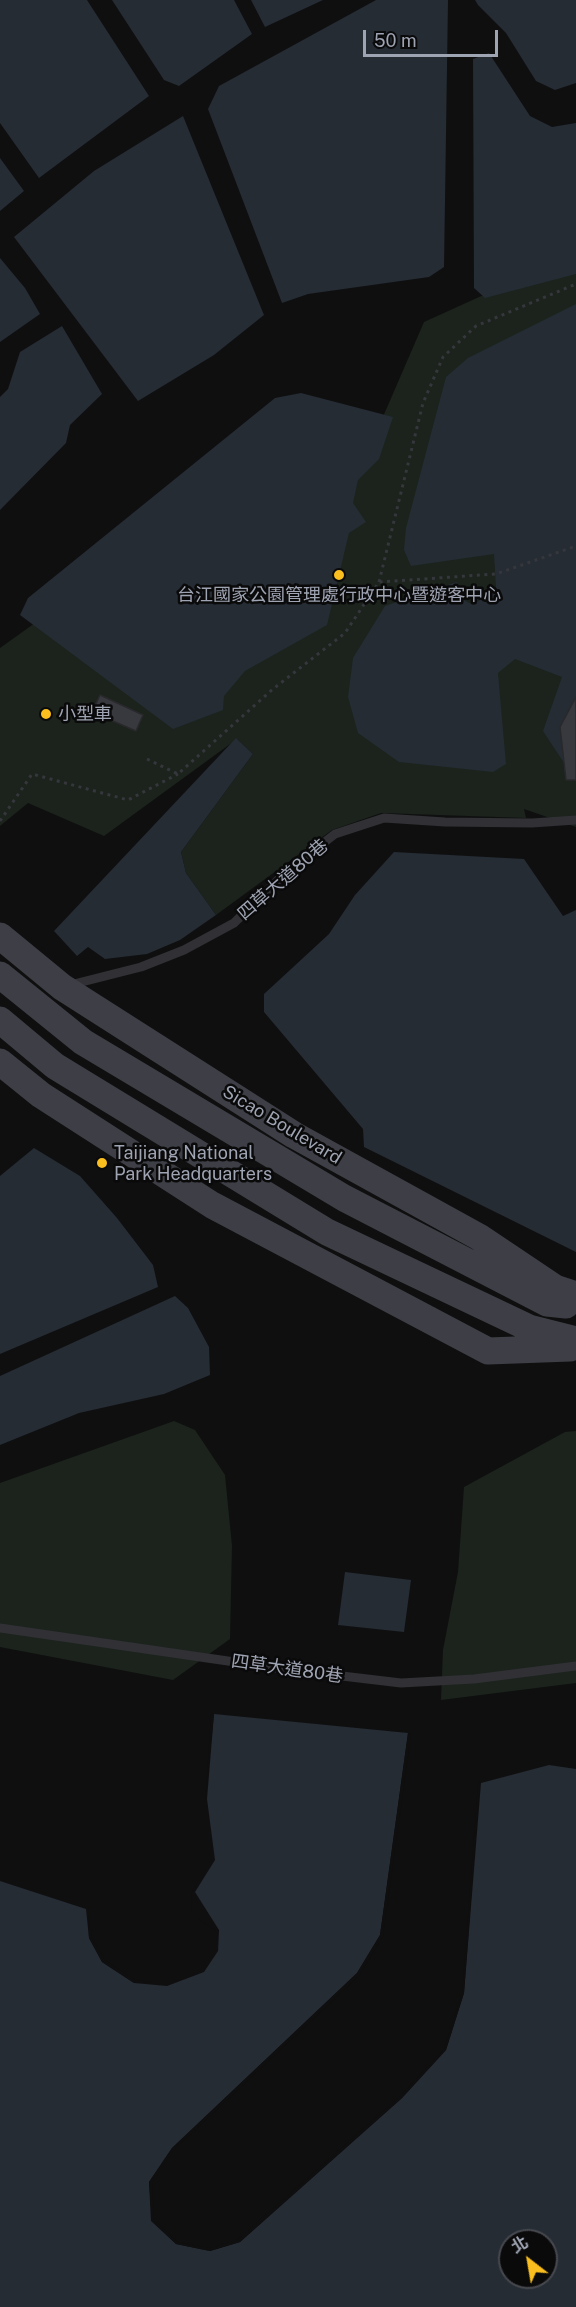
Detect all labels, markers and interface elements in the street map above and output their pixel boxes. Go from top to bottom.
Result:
scale bar [366,18,501,56]
text: 50 m [374,30,417,51]
marker: 台江國家公園管理處行政中心暨遊客中心 [332,568,346,582]
place label: 台江國家公園管理處行政中心暨遊客中心 [177,584,501,606]
place label: 小型車 [58,703,112,725]
marker: 小型車 [39,707,53,721]
street label: 四草大道80巷 [233,835,333,925]
street label: Sicao Boulevard [219,1081,345,1169]
place label: Taijiang National Park Headquarters [114,1142,272,1184]
marker: Taijiang National Park Headquarters [95,1156,109,1170]
street label: 四草大道80巷 [230,1650,344,1688]
north arrow [498,2229,558,2289]
text: 北 [508,2233,531,2257]

